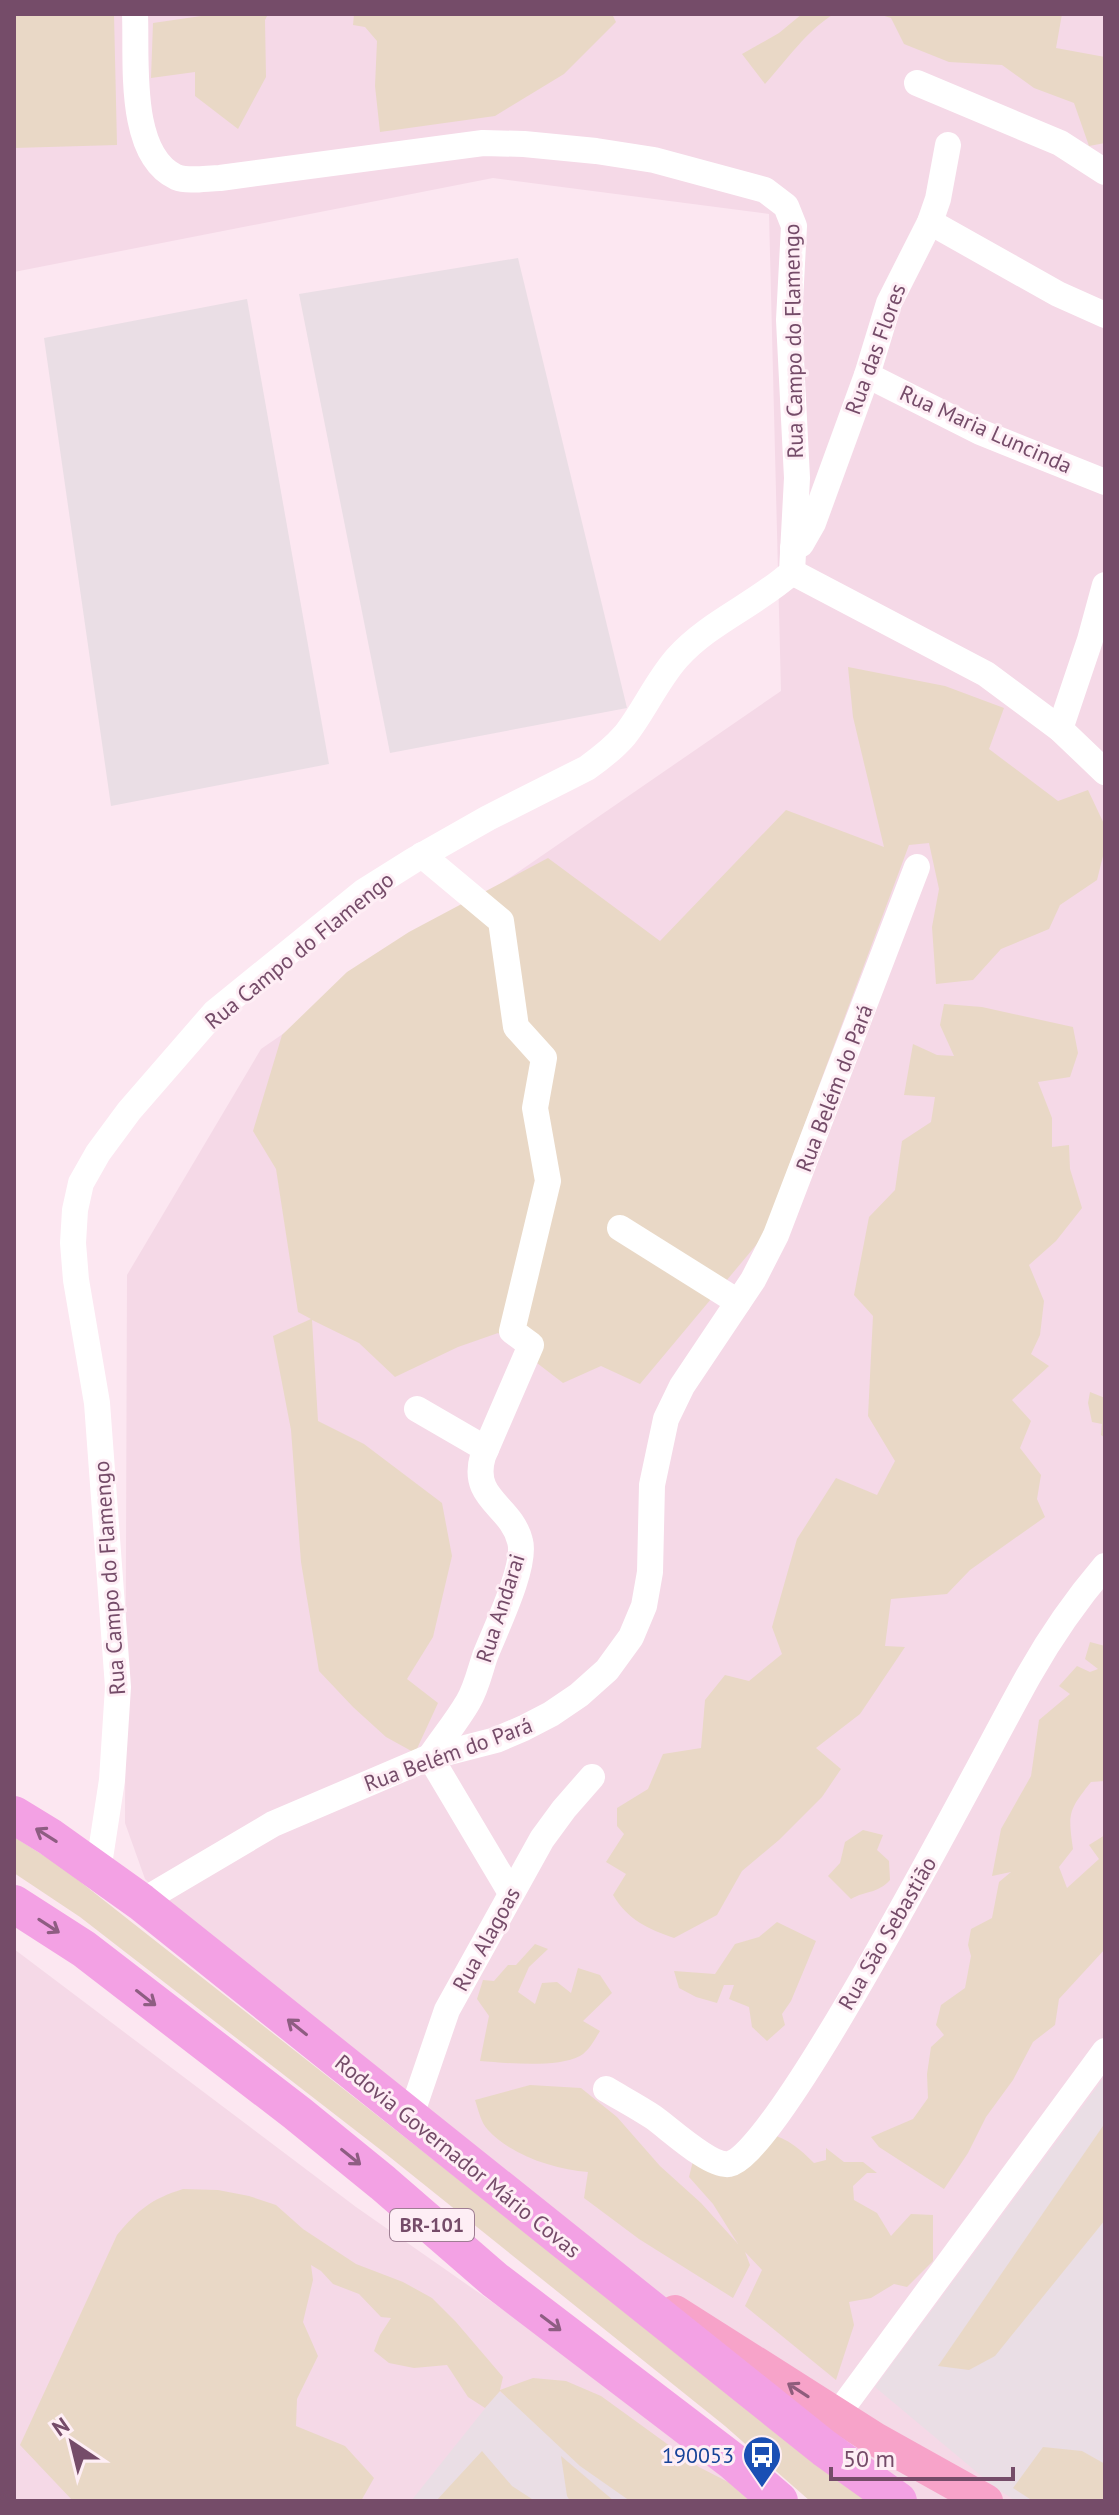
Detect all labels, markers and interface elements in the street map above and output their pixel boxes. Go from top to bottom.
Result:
street label: Rua Campo do Flamengo [777,223,809,459]
street label: Rua das Flores [838,280,912,418]
street label: Rua Maria Luncinda [896,379,1076,479]
street label: Rua Campo do Flamengo [199,865,399,1035]
street label: Rua Belém do Pará [789,1000,879,1176]
street label: Rua Campo do Flamengo [87,1460,131,1696]
street label: Rua Andarai [469,1550,531,1666]
street label: Rua Belém do Pará [360,1711,536,1797]
one-way arrow [36,1826,58,1843]
street label: Rua São Sebastião [832,1851,942,2015]
street label: Rua Alagoas [446,1882,526,1996]
one-way arrow [37,1919,60,1935]
one-way arrow [135,1989,156,2006]
one-way arrow [287,2018,308,2036]
street label: Rodovia Governador Mário Covas [330,2048,586,2264]
one-way arrow [340,2148,361,2166]
road number: BR-101 [390,2209,474,2241]
one-way arrow [540,2314,561,2331]
one-way arrow [787,2381,810,2397]
north arrow [32,2403,112,2483]
text: N [47,2411,74,2442]
scale bar [831,2431,1013,2481]
bus stop icon: 190053 [741,2434,783,2489]
place label: 190053 [662,2441,734,2469]
text: 50 m [843,2443,895,2474]

